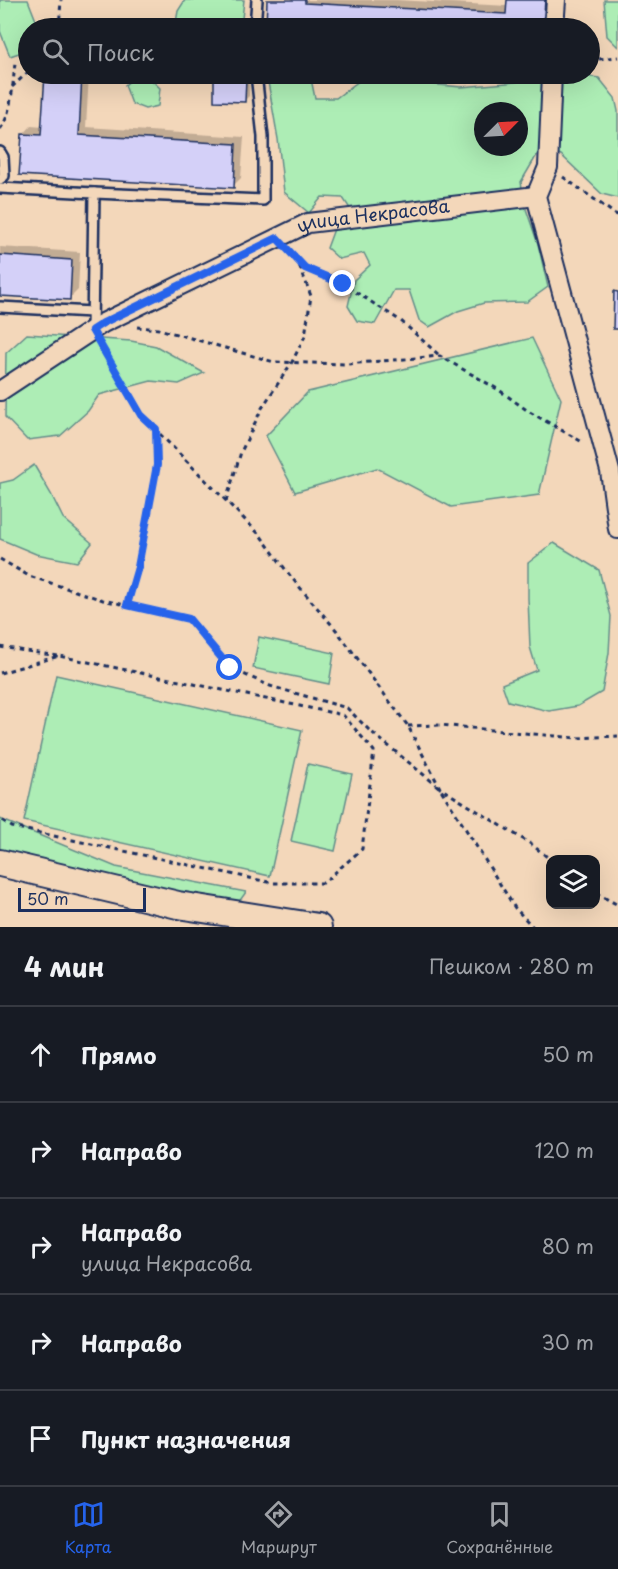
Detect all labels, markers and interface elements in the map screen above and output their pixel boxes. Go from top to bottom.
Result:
search box [18,18,600,84]
icon: search [39,35,72,68]
text: Поиск [87,35,154,68]
north arrow [474,102,528,156]
street label: улица Некрасова [291,191,452,239]
route end [329,270,355,296]
route start [216,654,242,680]
map controls [546,855,600,909]
button: layers [546,855,600,909]
scale bar [18,885,146,912]
text: 50 m [27,886,68,910]
text: 4 мин [24,947,105,986]
text: Пешком · 280 m [429,951,594,981]
icon: ahead [24,1038,57,1071]
text: Прямо [81,1038,156,1071]
text: 50 m [542,1039,594,1069]
icon: right [24,1134,57,1167]
text: Направо [81,1134,182,1167]
text: 120 m [535,1135,594,1165]
text: Направо [81,1215,182,1248]
icon: right [24,1230,57,1263]
text: 80 m [542,1231,594,1261]
text: улица Некрасова [81,1248,252,1278]
icon: right [24,1326,57,1359]
text: Направо [81,1326,182,1359]
text: 30 m [541,1327,594,1357]
icon: arrive [24,1422,57,1455]
text: Пункт назначения [81,1422,291,1455]
tab: Карта [65,1498,112,1558]
tab: Маршрут [241,1498,317,1558]
tab: Сохранённые [446,1498,553,1558]

